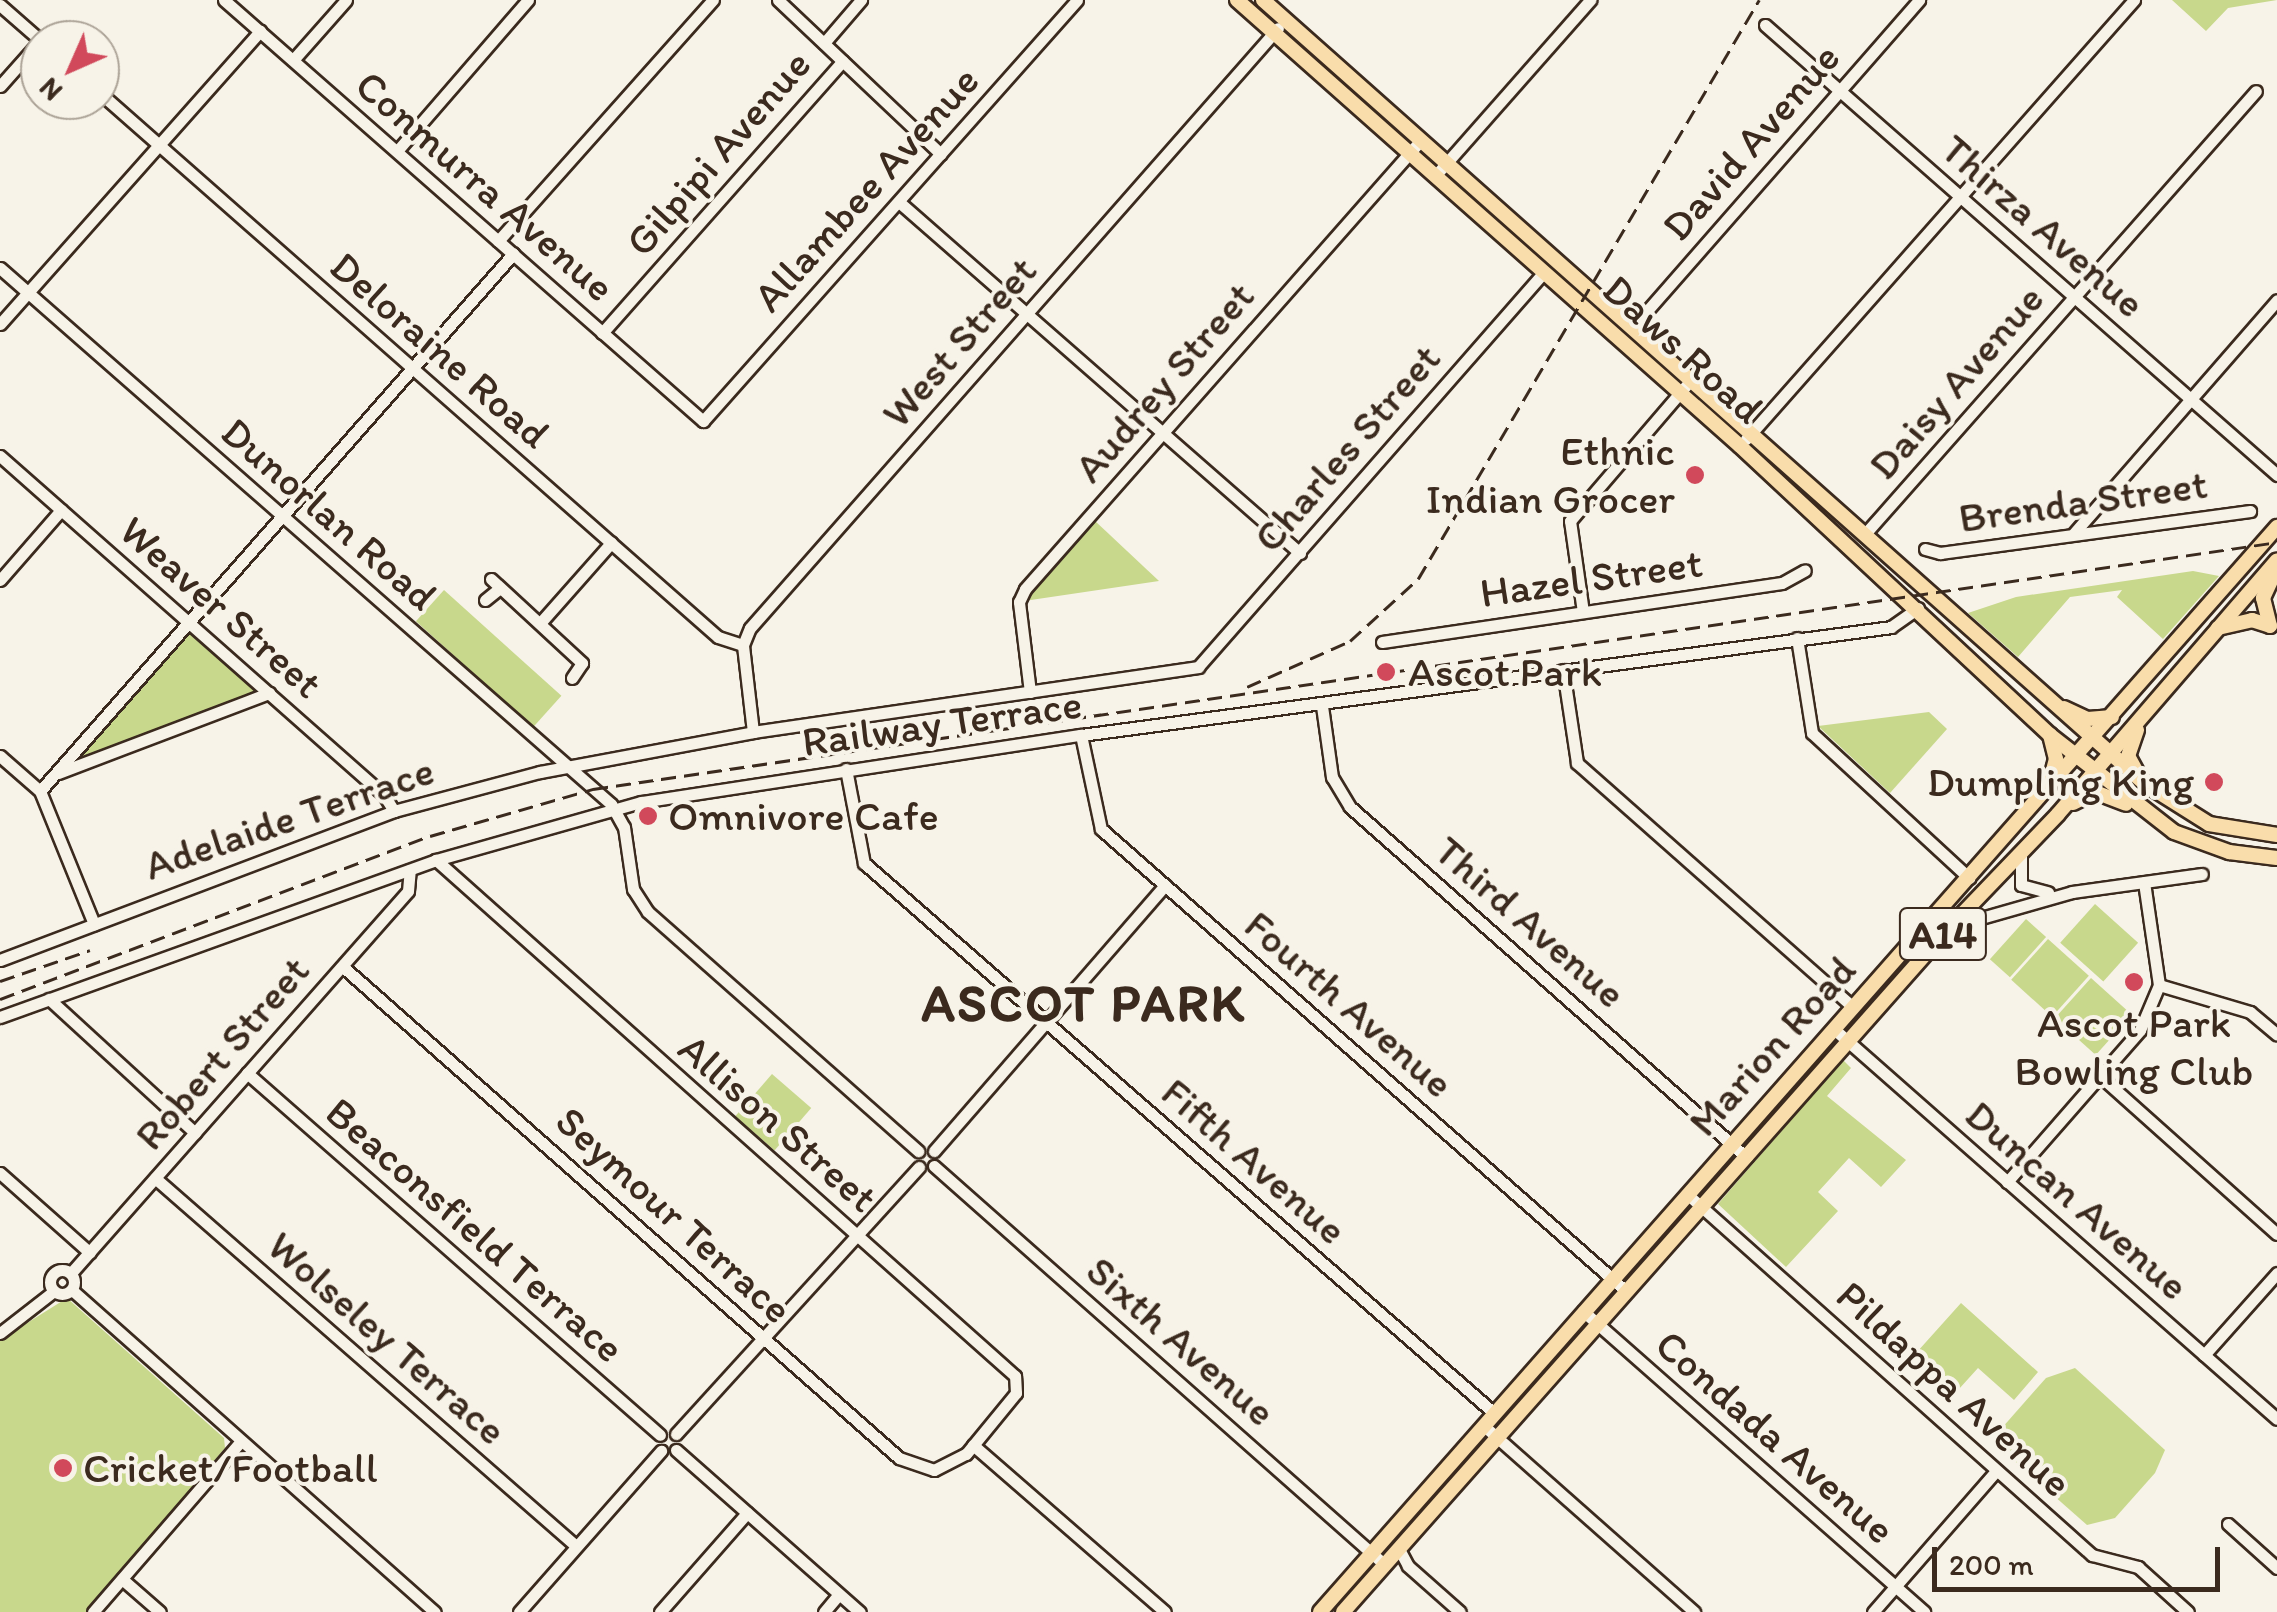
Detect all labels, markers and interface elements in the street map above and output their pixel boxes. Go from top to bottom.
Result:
north arrow [20,20,120,120]
street label: David Avenue [1652,34,1850,250]
street label: Gilpipi Avenue [615,40,821,266]
street label: Allambee Avenue [743,57,989,321]
street label: Conmurra Avenue [346,60,624,312]
text: N [31,71,69,109]
street label: Thirza Avenue [1931,124,2155,328]
street label: Deloraine Road [320,241,560,459]
street label: West Street [871,246,1047,438]
street label: Daws Road [1593,264,1773,434]
street label: Audrey Street [1063,271,1265,493]
street label: Daisy Avenue [1858,275,2054,489]
street label: Charles Street [1243,334,1451,562]
street label: Dunorlan Road [211,407,447,621]
place label: Ethnic Indian Grocer [1426,426,1675,524]
street label: Brenda Street [1956,459,2210,543]
marker: Ethnic Indian Grocer [1684,464,1706,486]
street label: Weaver Street [110,506,332,708]
street label: Hazel Street [1477,538,1705,618]
place label: Ascot Park [1408,647,1602,697]
marker: Ascot Park [1373,659,1399,685]
street label: Railway Terrace [799,678,1085,768]
street label: Adelaide Terrace [140,746,438,890]
place label: Dumpling King [1927,757,2194,807]
marker: Dumpling King [2203,771,2225,793]
place label: Omnivore Cafe [668,791,938,841]
marker: Omnivore Cafe [637,805,659,827]
street label: Third Avenue [1424,825,1636,1019]
road number: A14 [1898,899,1988,969]
street label: Fourth Avenue [1234,900,1464,1108]
street label: Marion Road [1678,945,1866,1147]
street label: Robert Street [124,946,320,1160]
marker: Ascot Park Bowling Club [2123,971,2145,993]
district label: ASCOT PARK [921,973,1247,1035]
place label: Ascot Park Bowling Club [2015,998,2253,1096]
street label: Allison Street [669,1023,887,1223]
street label: Fifth Avenue [1152,1068,1356,1254]
street label: Beaconsfield Terrace [318,1089,632,1371]
street label: Duncan Avenue [1955,1089,2199,1311]
street label: Seymour Terrace [545,1096,803,1334]
street label: Wolseley Terrace [257,1220,517,1456]
street label: Sixth Avenue [1076,1245,1286,1437]
street label: Pildappa Avenue [1827,1271,2081,1507]
street label: Condada Avenue [1645,1319,1905,1555]
place label: Cricket/Football [83,1443,378,1493]
marker: Cricket/Football [52,1457,74,1479]
scale bar [1937,1527,2224,1589]
text: 200 m [1949,1546,2034,1583]

